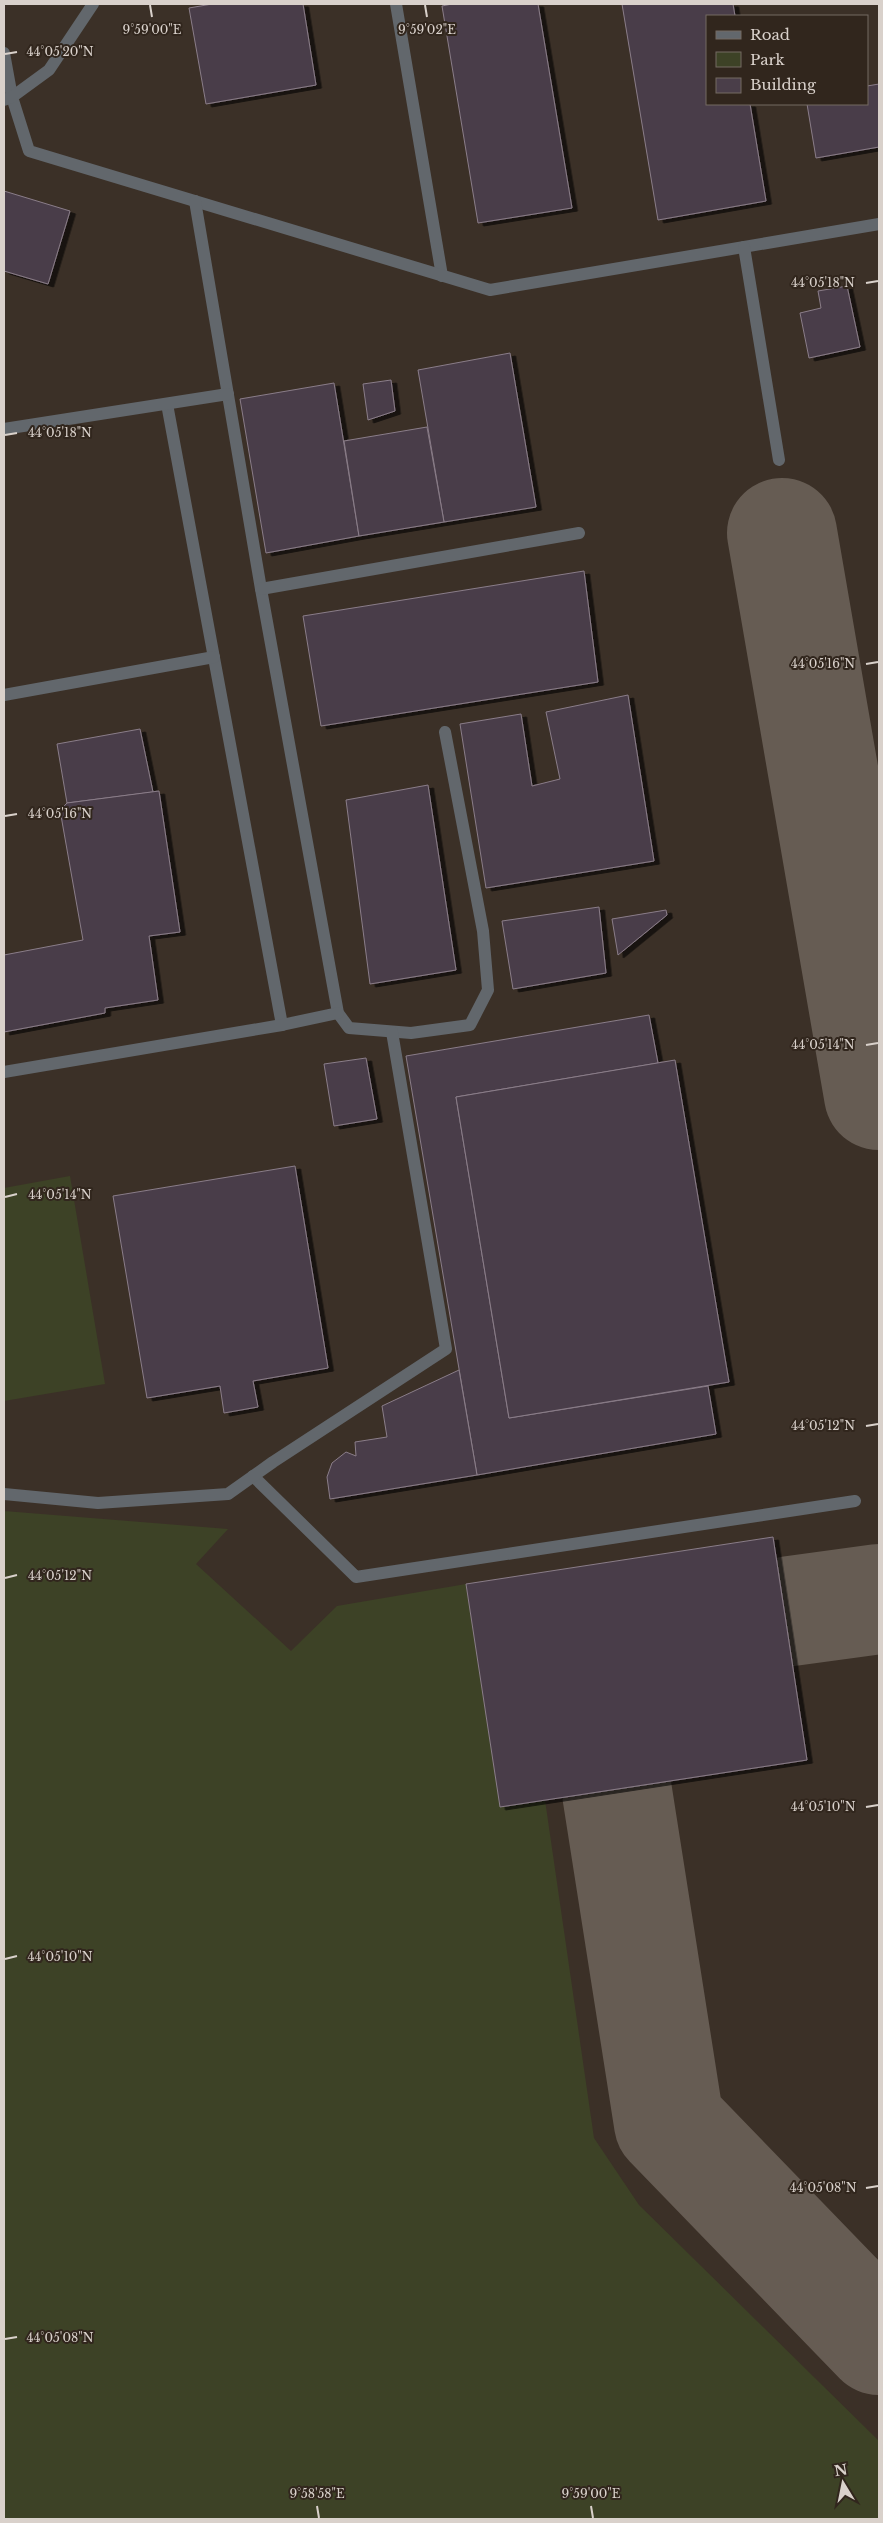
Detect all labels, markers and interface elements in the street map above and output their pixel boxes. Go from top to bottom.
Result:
legend [706,15,868,105]
text: 9°59'00"E [123,22,182,37]
text: 9°59'02"E [398,22,456,37]
text: Road [750,25,790,44]
text: 44°05'20"N [26,44,94,59]
text: Park [750,50,786,69]
text: Building [750,75,817,94]
text: 44°05'18"N [791,275,855,290]
text: 44°05'18"N [28,425,92,440]
text: 44°05'16"N [791,656,855,671]
text: 44°05'16"N [28,806,92,821]
text: 44°05'14"N [791,1037,855,1052]
text: 44°05'14"N [28,1187,92,1202]
text: 44°05'12"N [791,1418,855,1433]
text: 44°05'12"N [28,1568,92,1583]
text: 44°05'10"N [790,1799,856,1814]
text: 44°05'10"N [27,1949,93,1964]
text: 44°05'08"N [789,2180,857,2195]
text: 44°05'08"N [26,2330,94,2345]
north arrow [818,2458,868,2508]
text: N [833,2460,849,2480]
text: 9°58'58"E [289,2486,345,2501]
text: 9°59'00"E [562,2486,621,2501]

